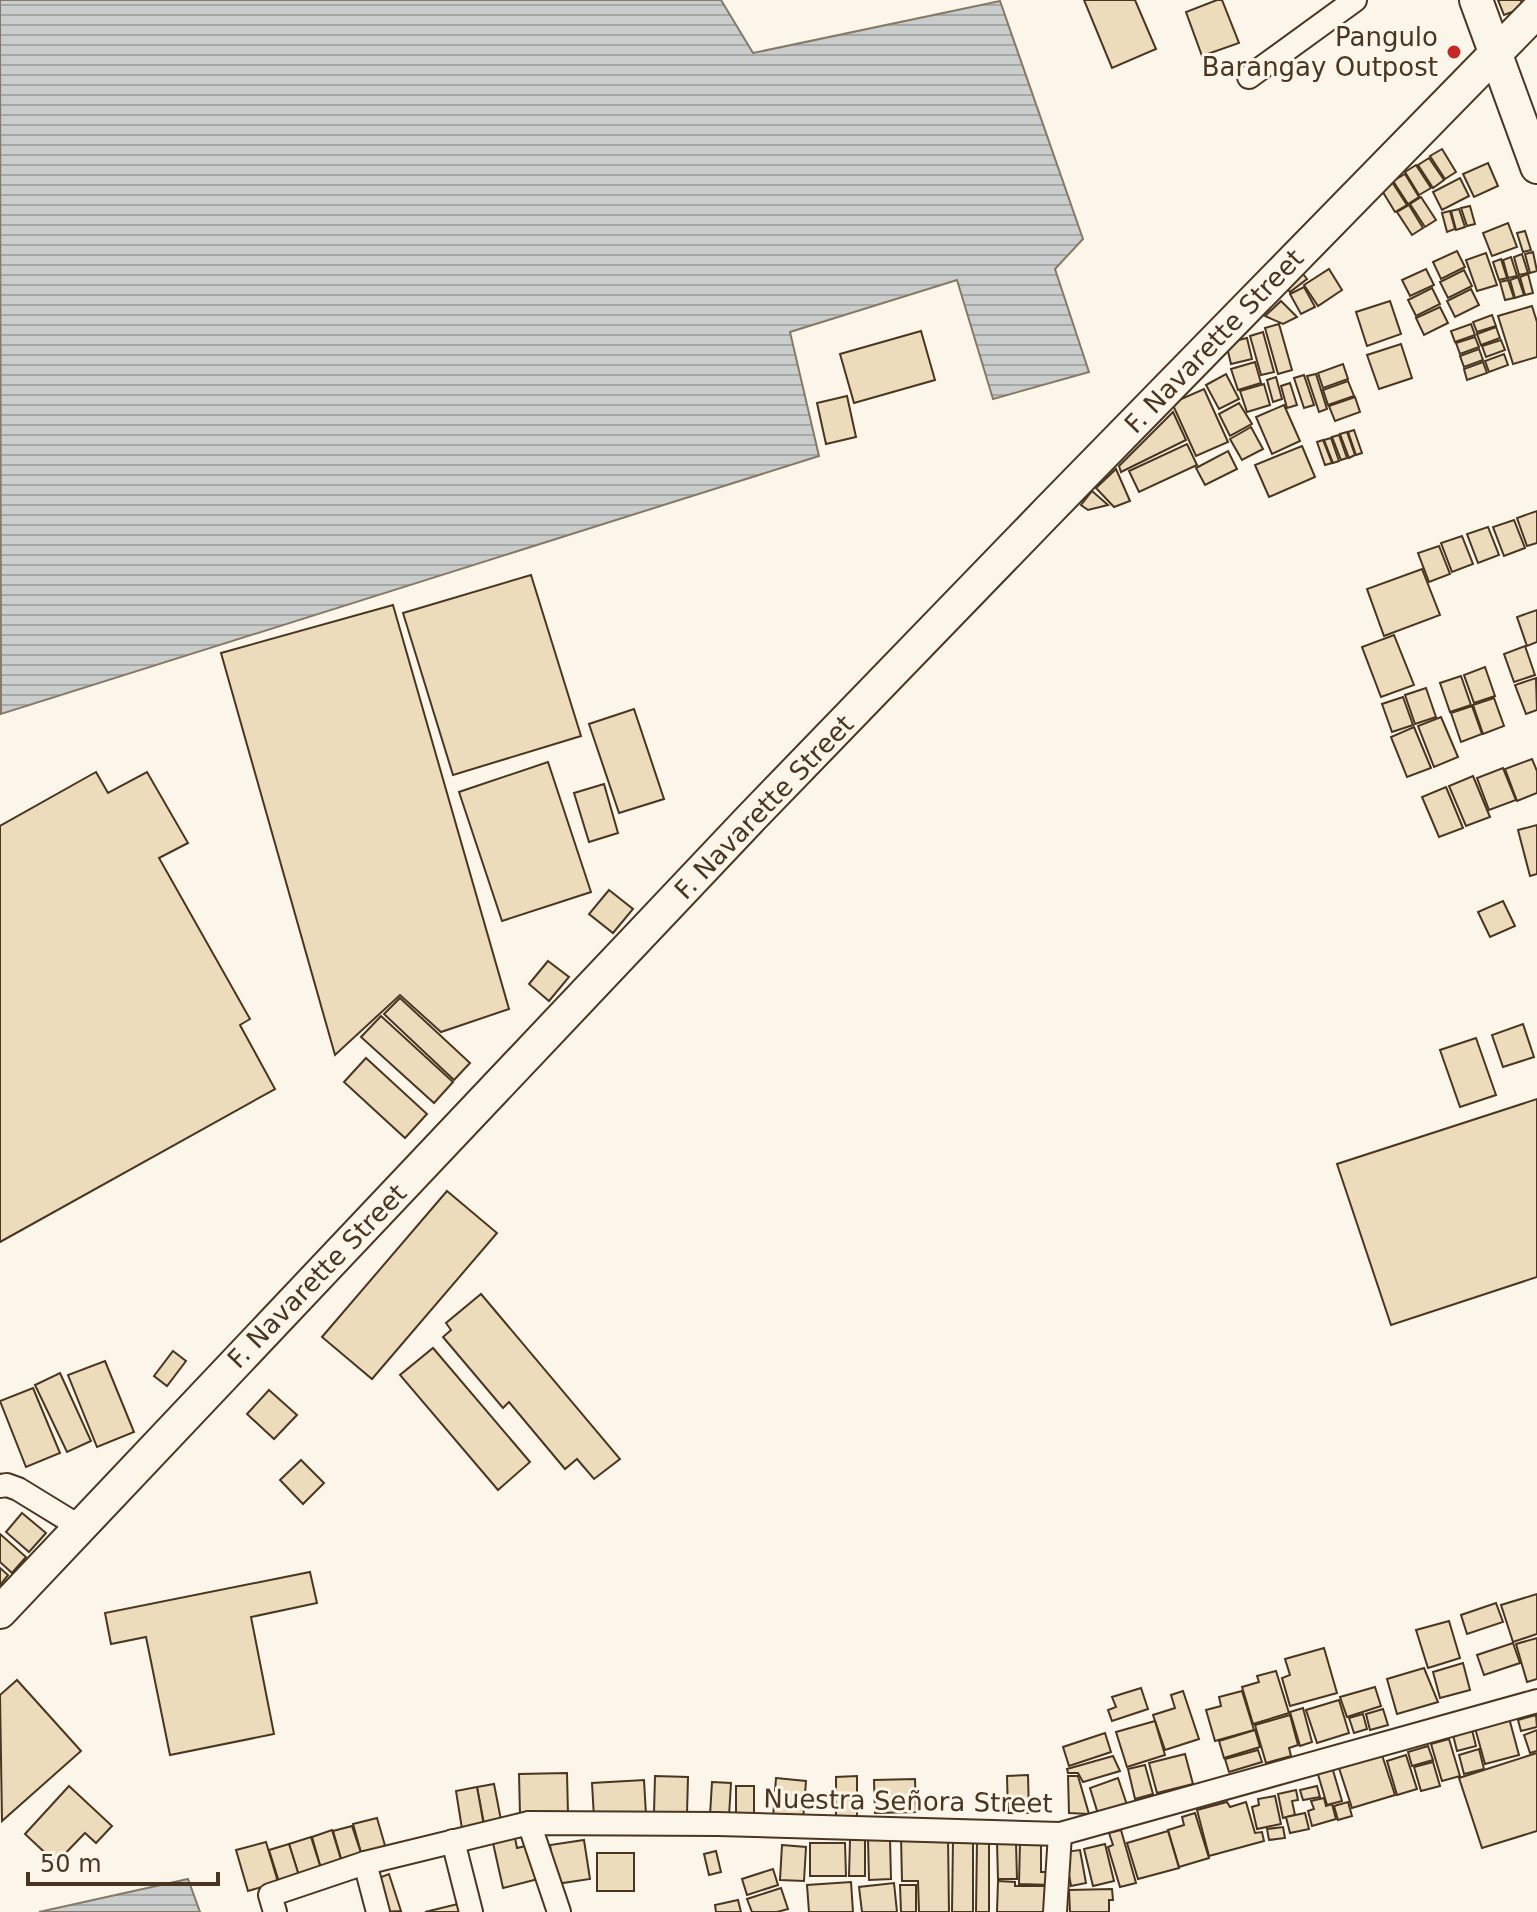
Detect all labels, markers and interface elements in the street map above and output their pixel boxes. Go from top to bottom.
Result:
place label: Pangulo Barangay Outpost [1202,22,1438,82]
marker: Pangulo Barangay Outpost [1445,43,1463,61]
street label: F. Navarette Street [1119,243,1309,439]
street label: F. Navarette Street [669,709,859,905]
street label: F. Navarette Street [222,1178,412,1374]
street label: Nuestra Señora Street [763,1783,1053,1819]
scale bar [28,1836,218,1886]
text: 50 m [40,1850,102,1878]

